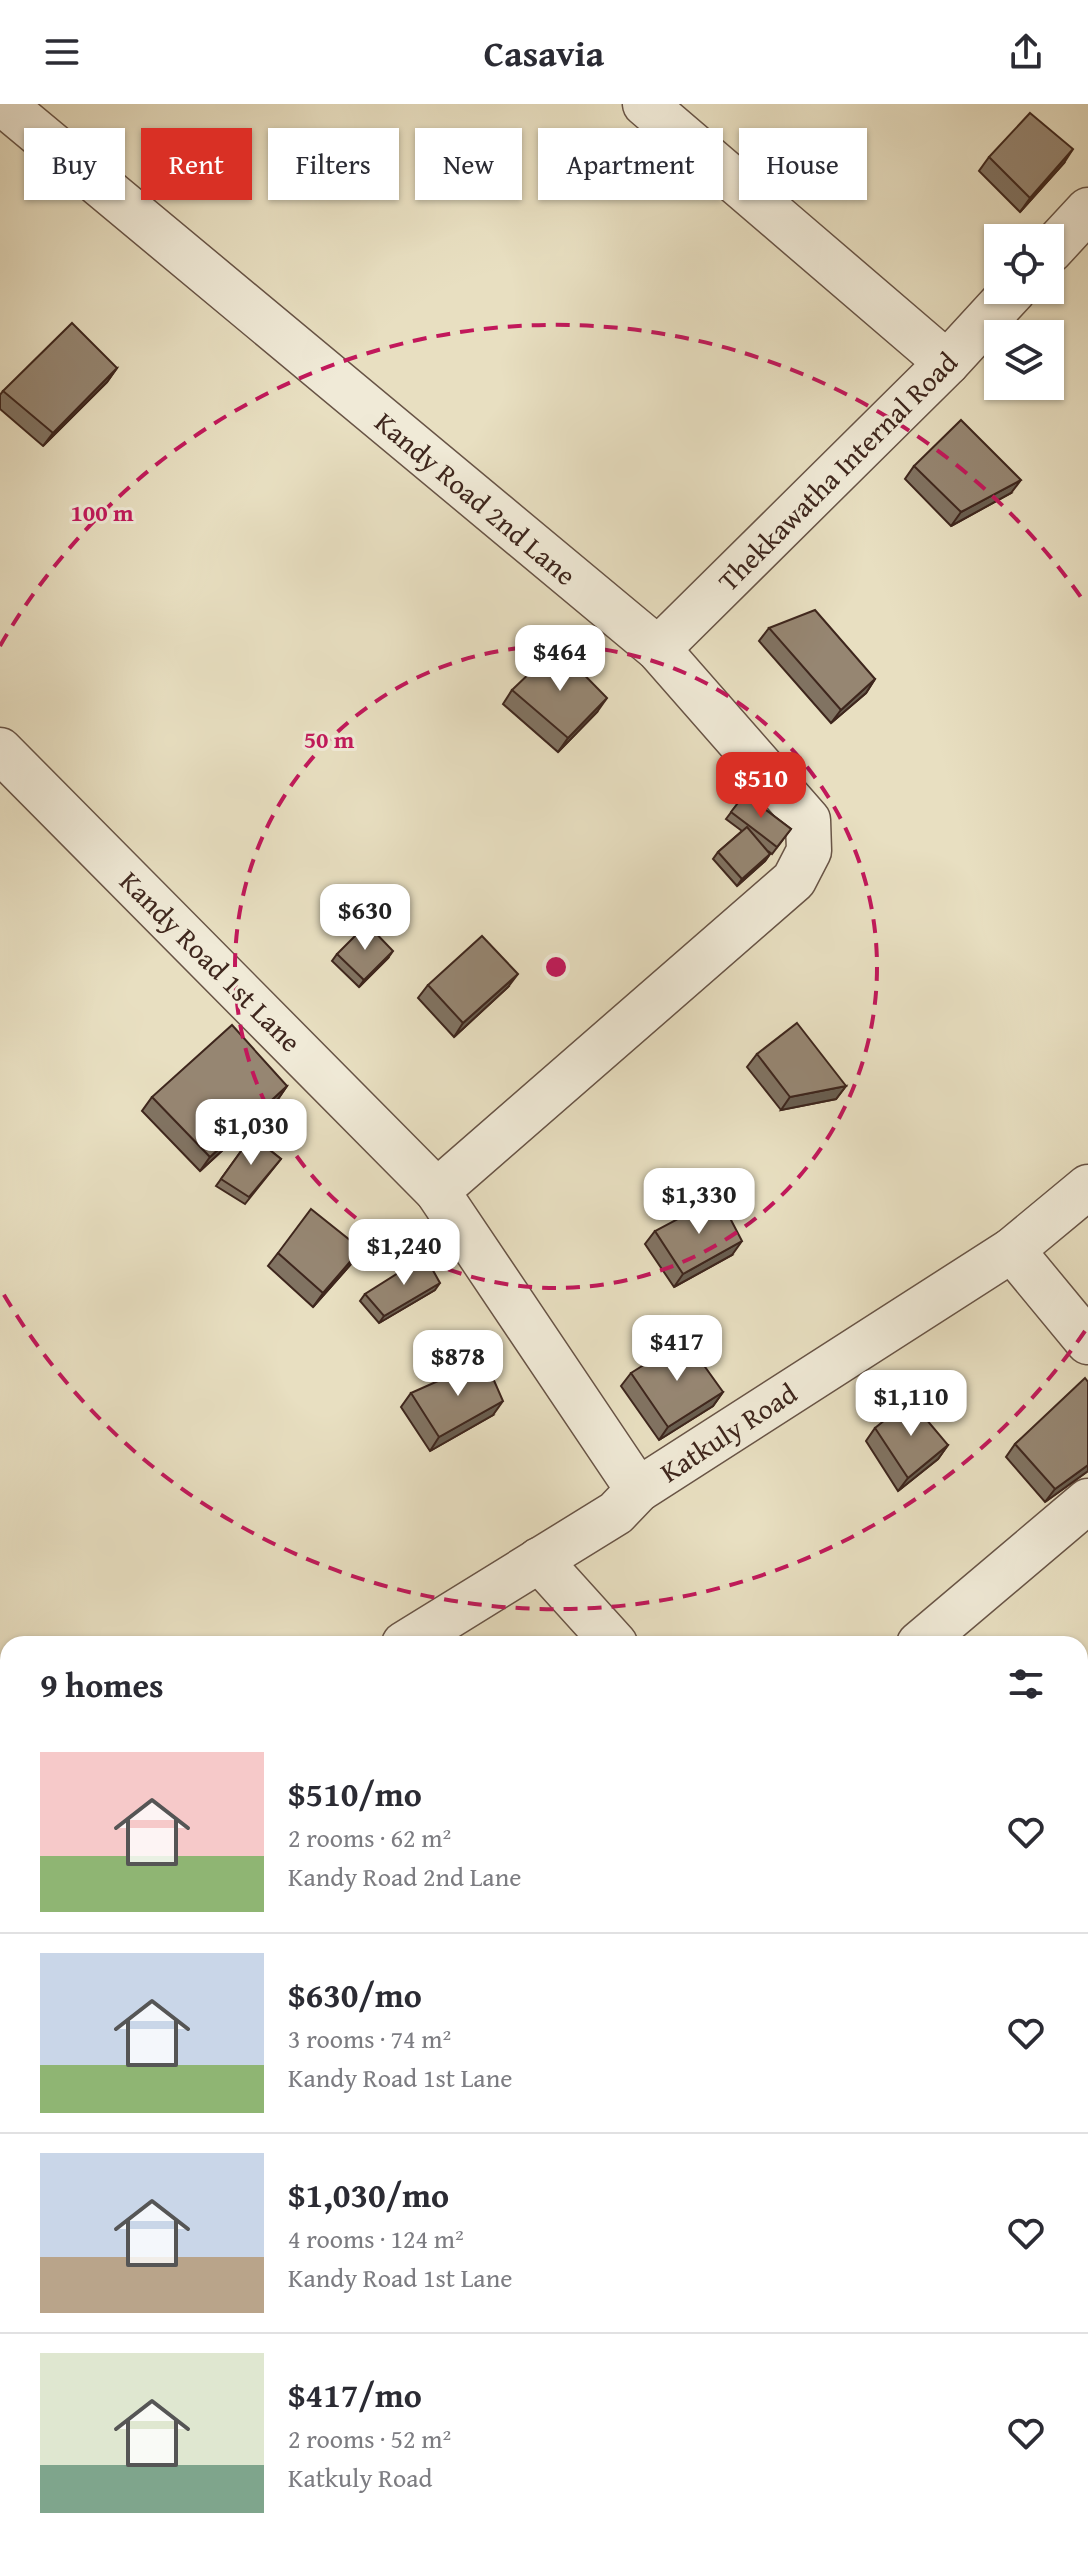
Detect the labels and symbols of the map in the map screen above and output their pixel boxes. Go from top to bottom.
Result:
street label: Thekkawatha Internal Road [708,342,966,600]
street label: Kandy Road 2nd Lane [367,402,585,594]
text: 100 m [70,495,134,530]
pin: $464 [513,625,607,693]
text: 50 m [304,722,355,757]
pin: $510 [714,752,808,820]
street label: Kandy Road 1st Lane [111,861,311,1061]
pin: $630 [318,884,412,952]
centre of rings [542,953,570,981]
pin: $1,030 [186,1099,316,1167]
pin: $1,330 [634,1168,764,1236]
pin: $1,240 [339,1219,469,1287]
pin: $417 [630,1315,724,1383]
pin: $878 [411,1330,505,1398]
pin: $1,110 [846,1370,976,1438]
street label: Katkuly Road [652,1372,804,1492]

